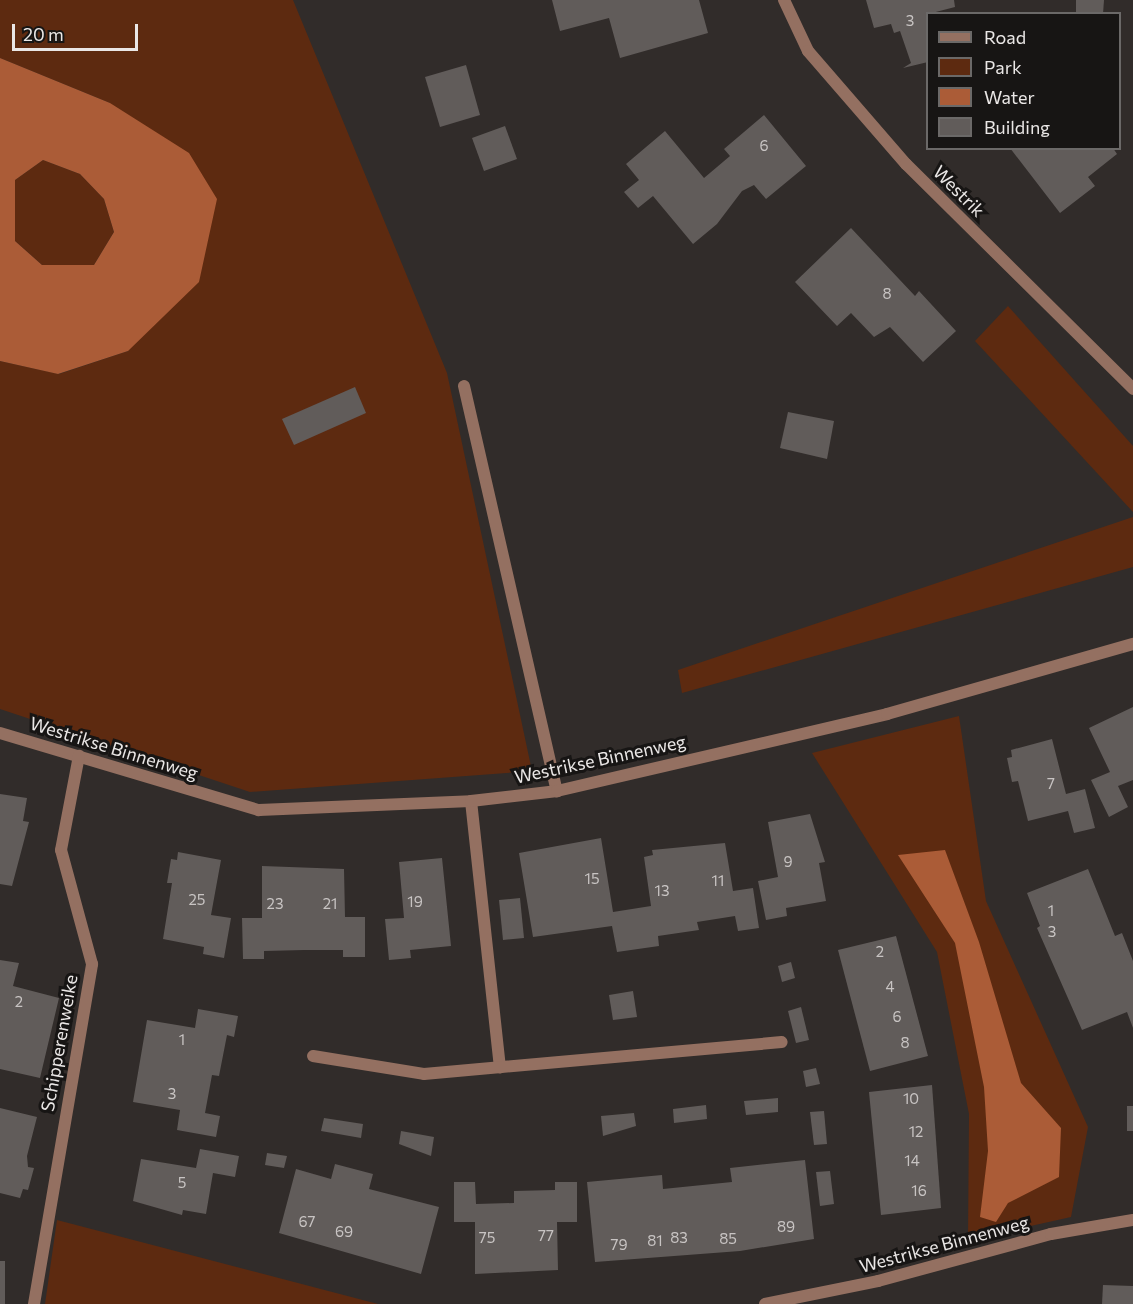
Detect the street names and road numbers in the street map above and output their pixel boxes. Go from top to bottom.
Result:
street label: Westrik [929,161,989,221]
street label: Westrikse Binnenweg [27,712,201,784]
street label: Westrikse Binnenweg [512,730,688,788]
street label: Schipperenweike [36,973,82,1113]
street label: Westrikse Binnenweg [857,1211,1031,1277]

